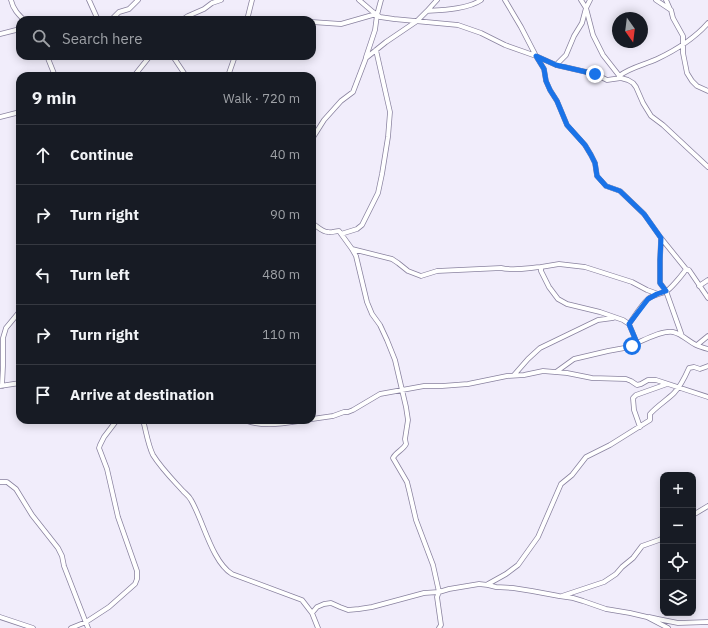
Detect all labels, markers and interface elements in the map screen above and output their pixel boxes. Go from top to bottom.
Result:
north arrow [612,12,648,48]
search box [16,16,316,60]
icon: search [30,27,52,49]
text: Search here [62,29,142,48]
route end [586,65,604,83]
text: 9 min [32,87,76,109]
text: Walk · 720 m [223,90,300,107]
icon: ahead [32,144,54,166]
text: Continue [70,145,134,164]
text: 40 m [270,146,300,163]
icon: right [32,204,54,226]
text: Turn right [70,205,139,224]
text: 90 m [270,206,300,223]
icon: left [32,264,54,286]
text: Turn left [70,265,130,284]
text: 480 m [262,266,300,283]
icon: right [32,324,54,346]
text: Turn right [70,325,139,344]
text: 110 m [262,326,300,343]
route start [623,337,641,355]
icon: arrive [32,384,54,406]
text: Arrive at destination [70,385,214,404]
map controls [660,472,696,616]
button: + [660,472,696,508]
button: − [660,508,696,544]
button: locate [660,544,696,580]
button: layers [660,580,696,616]

